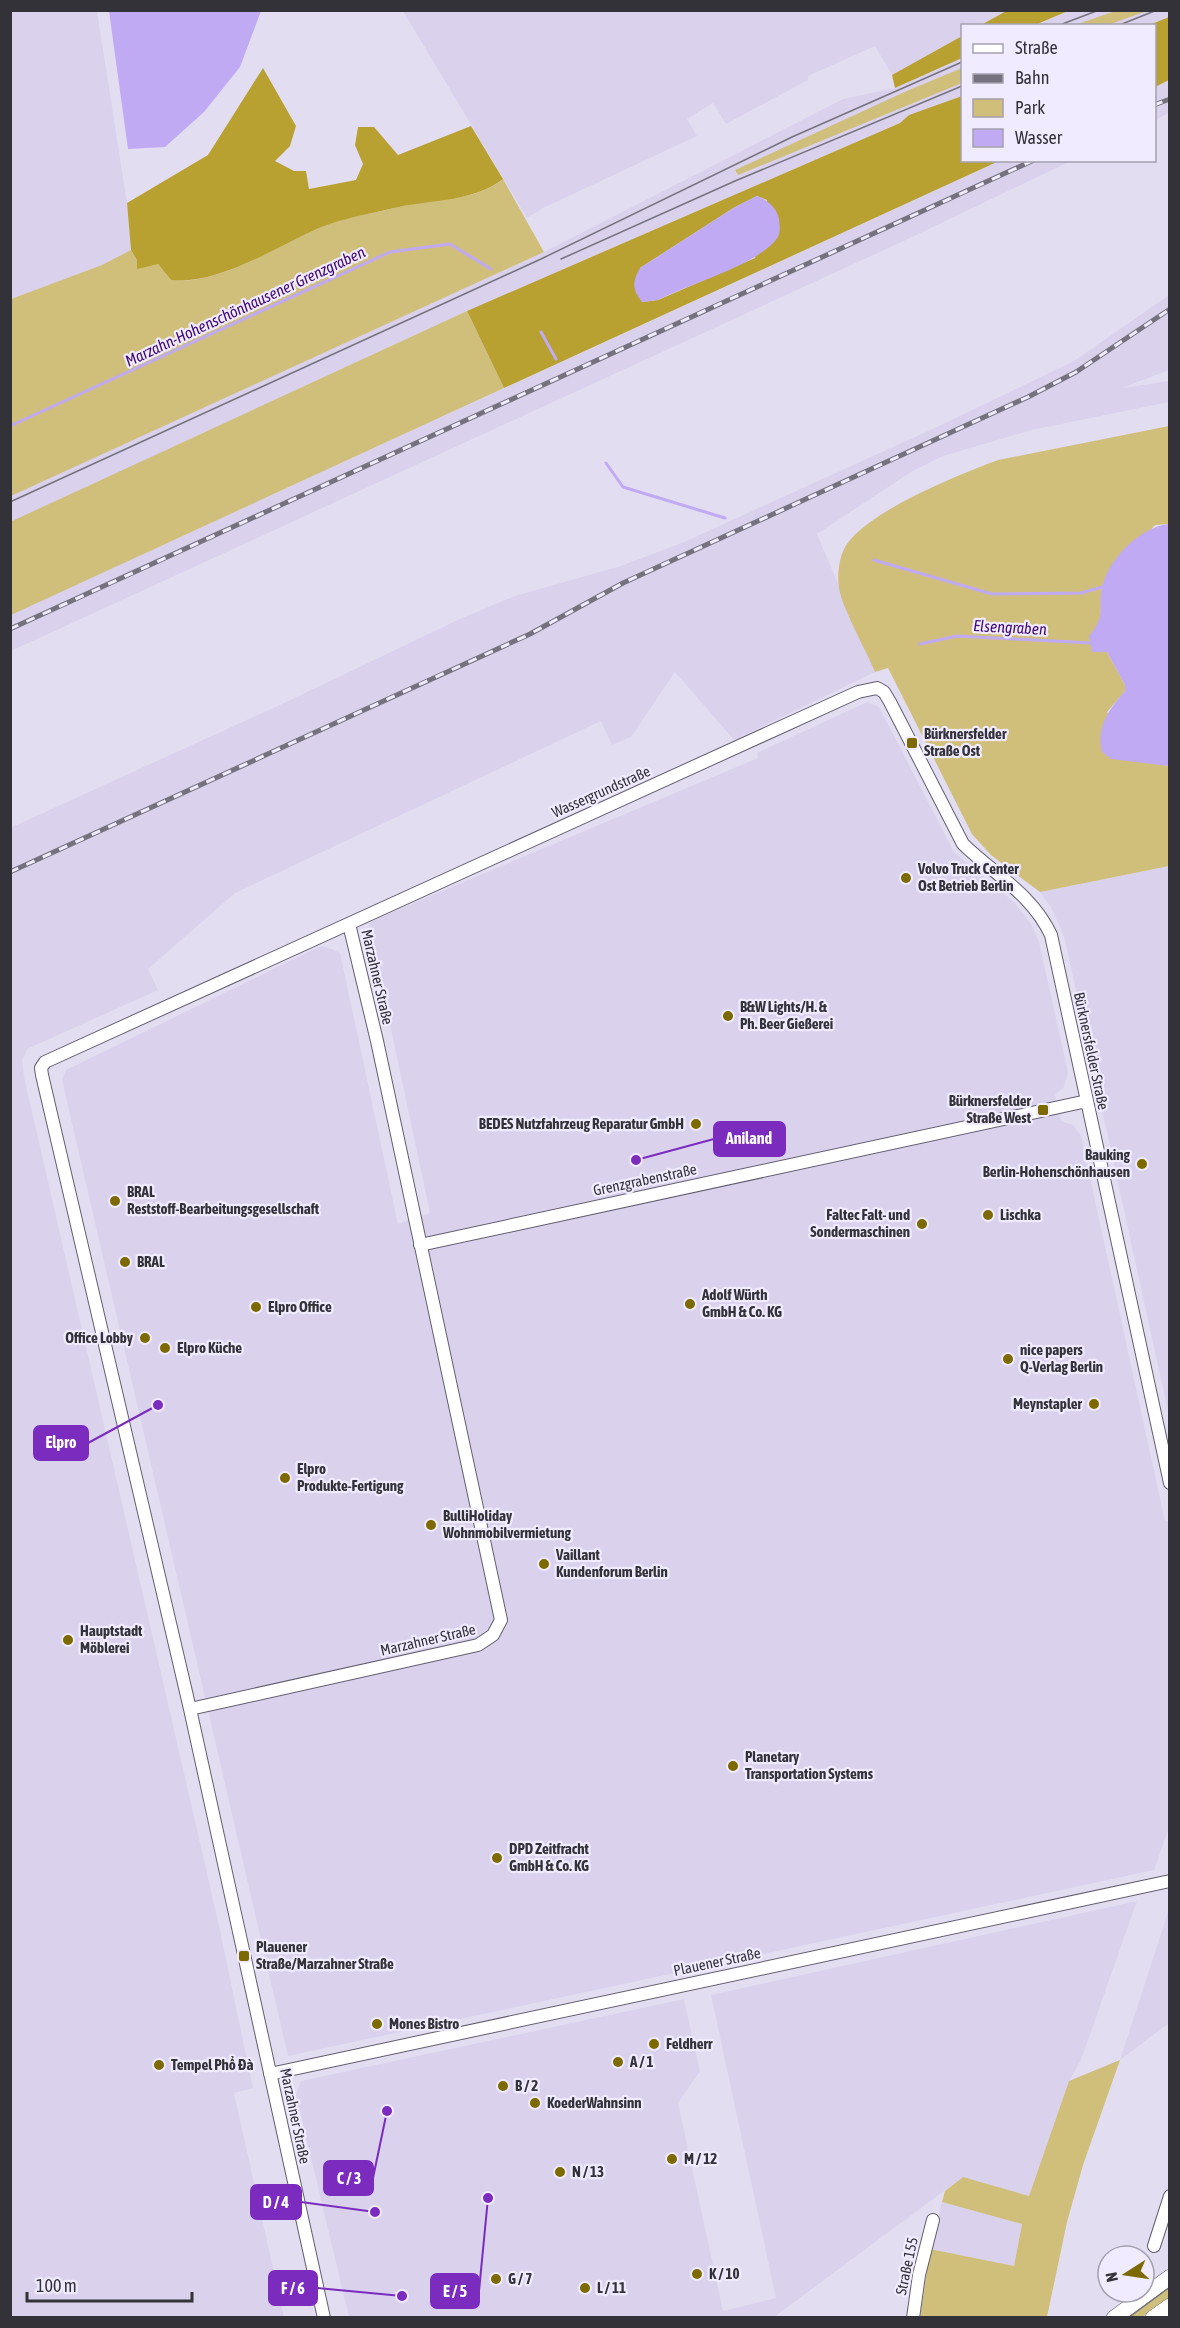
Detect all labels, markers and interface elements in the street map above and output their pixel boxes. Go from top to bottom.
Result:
legend [961,24,1156,162]
text: Straße [1015,37,1058,58]
text: Bahn [1015,67,1049,88]
text: Park [1015,97,1045,118]
text: Wasser [1015,127,1063,148]
water label: Marzahn-Hohenschönhausener Grenzgraben [122,242,368,371]
water label: Elsengraben [973,616,1047,639]
place label: Bürknersfelder Straße Ost [924,725,1007,759]
marker: Bürknersfelder Straße Ost [905,736,919,750]
street label: Wassergrundstraße [549,762,653,821]
place label: Volvo Truck Center Ost Betrieb Berlin [917,860,1019,894]
marker: Volvo Truck Center Ost Betrieb Berlin [899,871,913,885]
street label: Marzahner Straße [358,928,397,1026]
street label: Bürknersfelder Straße [1071,990,1112,1112]
place label: B&W Lights/H. & Ph. Beer Gießerei [740,998,833,1032]
marker: B&W Lights/H. & Ph. Beer Gießerei [721,1009,735,1023]
place label: Bürknersfelder Straße West [949,1092,1032,1126]
marker: Bürknersfelder Straße West [1036,1103,1050,1117]
place label: BEDES Nutzfahrzeug Reparatur GmbH [479,1115,684,1132]
marker: BEDES Nutzfahrzeug Reparatur GmbH [689,1117,703,1131]
callout: Aniland [714,1122,785,1156]
text: Aniland [725,1129,773,1147]
place label: Bauking Berlin-Hohenschönhausen [983,1146,1131,1180]
marker: Bauking Berlin-Hohenschönhausen [1135,1157,1149,1171]
street label: Grenzgrabenstraße [592,1160,698,1199]
place label: BRAL Reststoff-Bearbeitungsgesellschaft [127,1183,320,1217]
marker: BRAL Reststoff-Bearbeitungsgesellschaft [108,1194,122,1208]
place label: Faltec Falt- und Sondermaschinen [810,1206,910,1240]
place label: Lischka [1000,1206,1041,1223]
marker: Lischka [981,1208,995,1222]
marker: Faltec Falt- und Sondermaschinen [915,1217,929,1231]
place label: BRAL [137,1253,165,1270]
marker: BRAL [118,1255,132,1269]
place label: Adolf Würth GmbH & Co. KG [701,1286,782,1320]
marker: Adolf Würth GmbH & Co. KG [683,1297,697,1311]
place label: Elpro Office [268,1298,332,1315]
marker: Elpro Office [249,1300,263,1314]
place label: Office Lobby [65,1329,134,1346]
marker: Office Lobby [138,1331,152,1345]
place label: Elpro Küche [177,1339,242,1356]
marker: Elpro Küche [158,1341,172,1355]
place label: nice papers Q-Verlag Berlin [1020,1341,1103,1375]
marker: nice papers Q-Verlag Berlin [1001,1352,1015,1366]
place label: Meynstapler [1013,1395,1083,1412]
marker: Meynstapler [1087,1397,1101,1411]
callout: Elpro [34,1426,88,1460]
text: Elpro [46,1433,77,1451]
place label: Elpro Produkte-Fertigung [297,1460,404,1494]
marker: Elpro Produkte-Fertigung [278,1471,292,1485]
place label: BulliHoliday Wohnmobilvermietung [442,1507,571,1541]
marker: BulliHoliday Wohnmobilvermietung [424,1518,438,1532]
place label: Vaillant Kundenforum Berlin [555,1546,668,1580]
marker: Vaillant Kundenforum Berlin [537,1557,551,1571]
street label: Marzahner Straße [379,1620,477,1659]
place label: Hauptstadt Möblerei [80,1622,143,1656]
marker: Hauptstadt Möblerei [61,1633,75,1647]
place label: Planetary Transportation Systems [745,1748,874,1782]
marker: Planetary Transportation Systems [726,1759,740,1773]
place label: DPD Zeitfracht GmbH & Co. KG [509,1840,590,1874]
marker: DPD Zeitfracht GmbH & Co. KG [490,1851,504,1865]
place label: Plauener Straße/Marzahner Straße [256,1938,394,1972]
street label: Plauener Straße [672,1944,762,1979]
marker: Plauener Straße/Marzahner Straße [237,1949,251,1963]
place label: Mones Bistro [389,2015,459,2032]
marker: Mones Bistro [370,2017,384,2031]
place label: Feldherr [666,2035,713,2052]
marker: Feldherr [647,2037,661,2051]
place label: A / 1 [629,2053,654,2070]
marker: A / 1 [611,2055,625,2069]
place label: Tempel Phổ Đà [171,2056,253,2073]
marker: Tempel Phổ Đà [152,2058,166,2072]
street label: Marzahner Straße [277,2067,314,2165]
place label: B / 2 [515,2077,538,2094]
marker: B / 2 [496,2079,510,2093]
place label: KoederWahnsinn [547,2094,641,2111]
marker: KoederWahnsinn [528,2096,542,2110]
place label: M / 12 [684,2150,717,2167]
marker: M / 12 [665,2152,679,2166]
callout: C / 3 [324,2161,373,2195]
place label: N / 13 [572,2163,604,2180]
marker: N / 13 [553,2165,567,2179]
text: C / 3 [337,2169,361,2187]
callout: D / 4 [251,2185,301,2219]
text: D / 4 [263,2193,290,2211]
street label: Straße 155 [892,2235,921,2296]
north arrow [1096,2244,1156,2304]
scale bar [27,2265,192,2303]
place label: K / 10 [709,2265,740,2282]
marker: K / 10 [690,2267,704,2281]
place label: G / 7 [508,2270,532,2287]
callout: F / 6 [269,2271,317,2305]
text: N [1102,2271,1121,2284]
marker: G / 7 [489,2272,503,2286]
callout: E / 5 [431,2274,479,2308]
text: 100 m [36,2275,77,2296]
text: F / 6 [281,2279,305,2297]
place label: L / 11 [597,2279,626,2296]
marker: L / 11 [578,2281,592,2295]
text: E / 5 [443,2282,468,2300]

